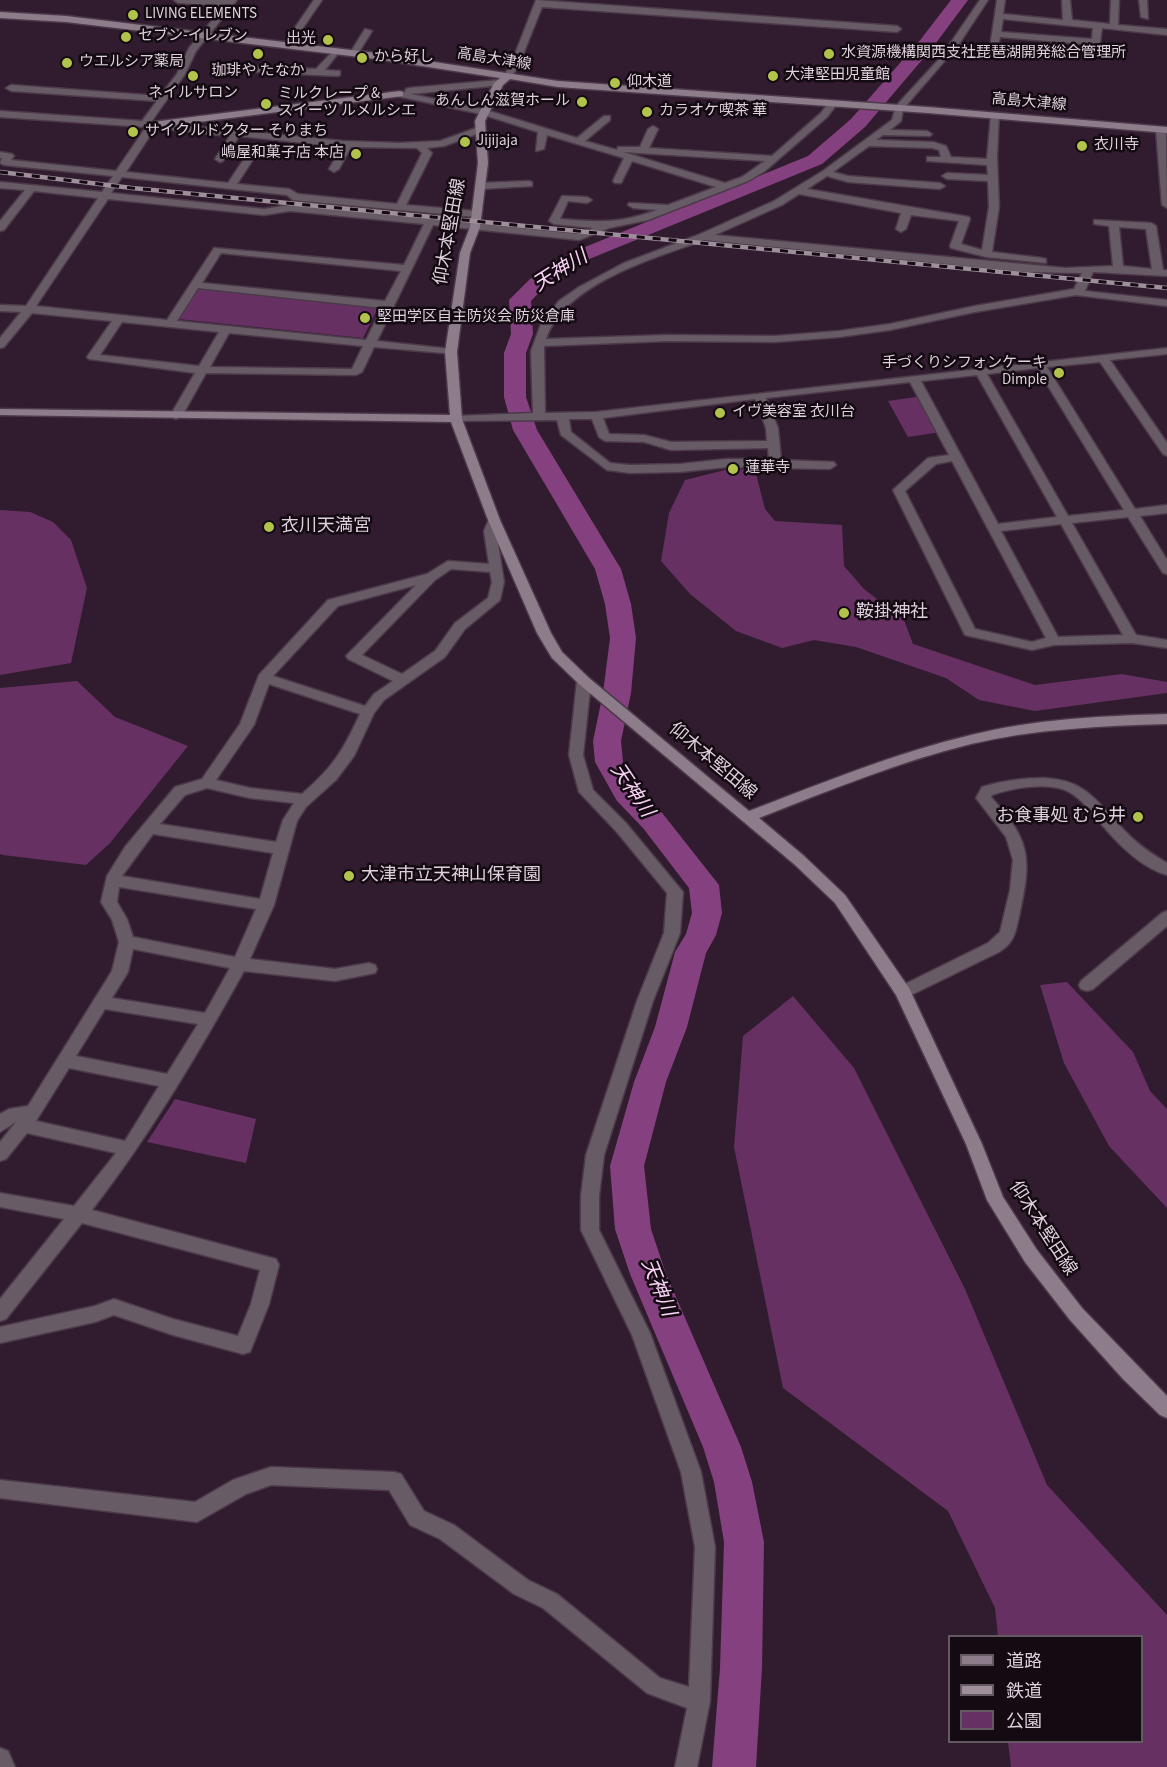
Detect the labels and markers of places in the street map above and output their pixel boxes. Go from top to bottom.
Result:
place label: LIVING ELEMENTS [145,6,257,24]
marker: LIVING ELEMENTS [126,8,140,22]
place label: セブン-イレブン [138,28,248,46]
marker: セブン-イレブン [119,30,133,44]
place label: 出光 [286,31,316,49]
marker: 出光 [321,33,335,47]
place label: 水資源機構関西支社琵琶湖開発総合管理所 [841,45,1126,63]
marker: 珈琲や たなか [251,47,265,61]
marker: 水資源機構関西支社琵琶湖開発総合管理所 [822,47,836,61]
place label: から好し [374,49,434,67]
marker: から好し [355,51,369,65]
place label: ウエルシア薬局 [79,54,184,72]
marker: ウエルシア薬局 [60,56,74,70]
place label: 珈琲や たなか [212,63,304,81]
place label: 大津堅田児童館 [785,67,890,85]
marker: ネイルサロン [186,69,200,83]
marker: 大津堅田児童館 [766,69,780,83]
place label: 仰木道 [627,74,672,92]
marker: 仰木道 [608,76,622,90]
place label: ネイルサロン [148,85,238,103]
place label: ミルクレープ & スイーツ ルメルシエ [278,86,416,121]
place label: あんしん滋賀ホール [435,93,570,111]
marker: あんしん滋賀ホール [575,95,589,109]
marker: ミルクレープ & スイーツ ルメルシエ [259,97,273,111]
place label: カラオケ喫茶 華 [659,103,767,121]
marker: カラオケ喫茶 華 [640,105,654,119]
place label: サイクルドクター そりまち [145,123,328,141]
marker: サイクルドクター そりまち [126,125,140,139]
place label: Jijijaja [477,133,518,151]
marker: Jijijaja [458,135,472,149]
place label: 衣川寺 [1094,137,1139,155]
marker: 衣川寺 [1075,139,1089,153]
place label: 嶋屋和菓子店 本店 [221,145,344,163]
marker: 嶋屋和菓子店 本店 [349,147,363,161]
place label: 堅田学区自主防災会 防災倉庫 [377,309,575,327]
marker: 堅田学区自主防災会 防災倉庫 [358,311,372,325]
place label: 手づくりシフォンケーキ Dimple [882,355,1047,390]
marker: 手づくりシフォンケーキ Dimple [1052,366,1066,380]
place label: イヴ美容室 衣川台 [732,404,855,422]
marker: イヴ美容室 衣川台 [713,406,727,420]
place label: 蓮華寺 [745,460,790,478]
marker: 蓮華寺 [726,462,740,476]
place label: 衣川天満宮 [281,516,371,538]
marker: 衣川天満宮 [262,520,276,534]
place label: 鞍掛神社 [856,602,928,624]
marker: 鞍掛神社 [837,606,851,620]
place label: お食事処 むら井 [996,806,1126,828]
marker: お食事処 むら井 [1131,810,1145,824]
place label: 大津市立天神山保育園 [361,865,541,887]
marker: 大津市立天神山保育園 [342,869,356,883]

